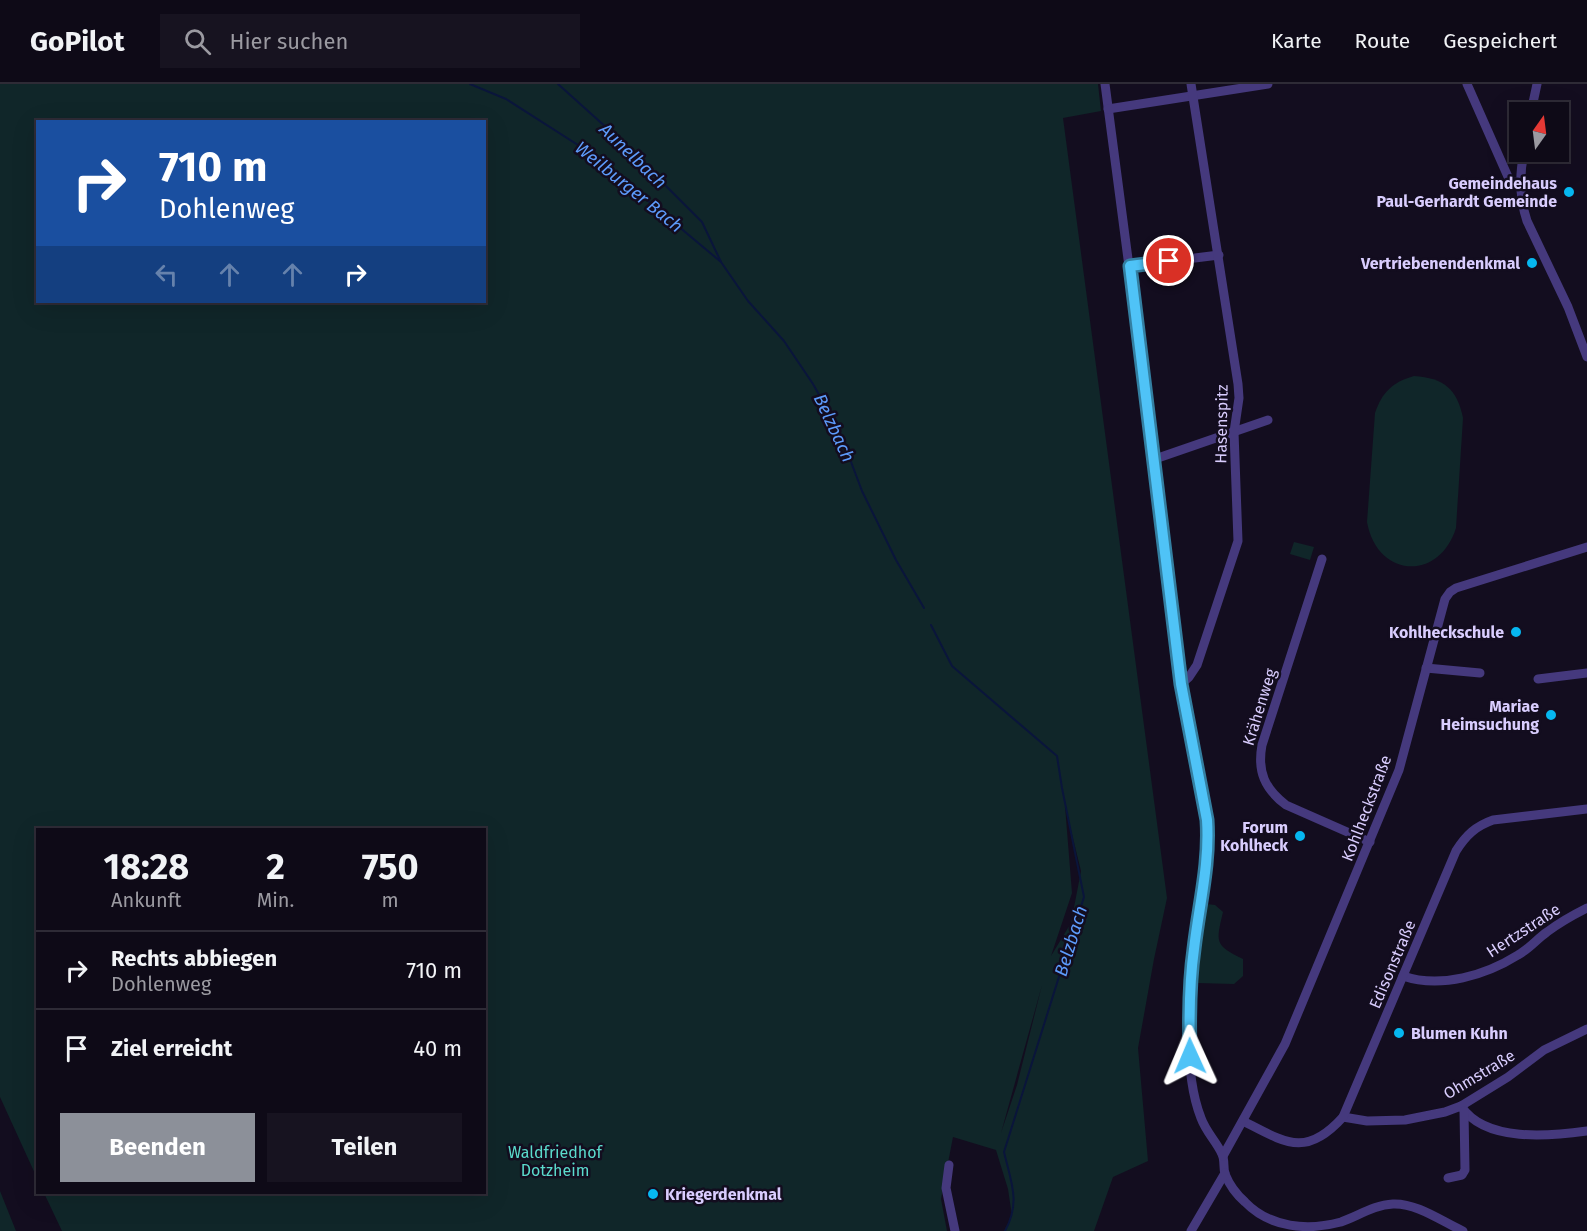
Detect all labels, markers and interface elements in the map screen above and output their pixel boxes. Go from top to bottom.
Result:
search box [160,14,580,68]
text: GoPilot [30,25,124,58]
icon: search [181,25,214,58]
text: Hier suchen [229,28,348,55]
text: Karte [1271,28,1322,54]
text: Route [1355,28,1410,54]
text: Gespeichert [1443,28,1557,54]
north arrow [1509,102,1569,162]
map controls [1509,102,1569,162]
water label: Aunelbach [594,118,671,193]
water label: Weilburger Bach [571,137,687,237]
text: 710 m [159,142,268,192]
icon: right [60,144,138,222]
place label: Gemeindehaus Paul-Gerhardt Gemeinde [1376,174,1557,211]
marker: Gemeindehaus Paul-Gerhardt Gemeinde [1562,185,1576,199]
text: Dohlenweg [159,193,294,225]
pin [1143,235,1194,286]
icon: arrive [1152,244,1185,277]
place label: Vertriebenendenkmal [1360,254,1520,273]
marker: Vertriebenendenkmal [1525,256,1539,270]
icon: left [150,258,183,291]
icon: ahead [213,258,246,291]
icon: ahead [276,258,309,291]
icon: right [339,258,372,291]
street label: Hasenspitz [1211,384,1232,464]
water label: Belzbach [809,390,859,466]
place label: Kohlheckschule [1389,623,1504,642]
marker: Kohlheckschule [1509,625,1523,639]
street label: Krähenweg [1239,666,1280,748]
place label: Mariae Heimsuchung [1441,697,1539,734]
marker: Mariae Heimsuchung [1544,708,1558,722]
street label: Kohlheckstraße [1337,752,1395,864]
place label: Forum Kohlheck [1220,818,1288,855]
marker: Forum Kohlheck [1293,829,1307,843]
text: 18:28 [103,845,189,889]
text: 2 [266,845,285,889]
text: 750 [362,845,419,889]
text: Ankunft [111,888,182,912]
text: Min. [257,888,294,912]
text: m [382,888,399,912]
street label: Hertzstraße [1483,900,1564,961]
water label: Belzbach [1050,903,1092,979]
street label: Edisonstraße [1365,917,1420,1011]
text: Rechts abbiegen [111,945,277,972]
icon: right [60,954,93,987]
text: 710 m [406,957,462,984]
text: Dohlenweg [111,972,211,996]
position arrow [1158,1024,1222,1088]
place label: Blumen Kuhn [1411,1024,1508,1043]
marker: Blumen Kuhn [1392,1026,1406,1040]
icon: arrive [60,1032,93,1065]
text: Ziel erreicht [111,1035,232,1062]
text: 40 m [413,1035,462,1062]
street label: Ohmstraße [1440,1046,1518,1103]
button: Beenden [60,1113,255,1182]
button: Teilen [267,1113,462,1182]
park label: Waldfriedhof Dotzheim [508,1143,604,1180]
place label: Kriegerdenkmal [665,1185,782,1204]
marker: Kriegerdenkmal [646,1187,660,1201]

